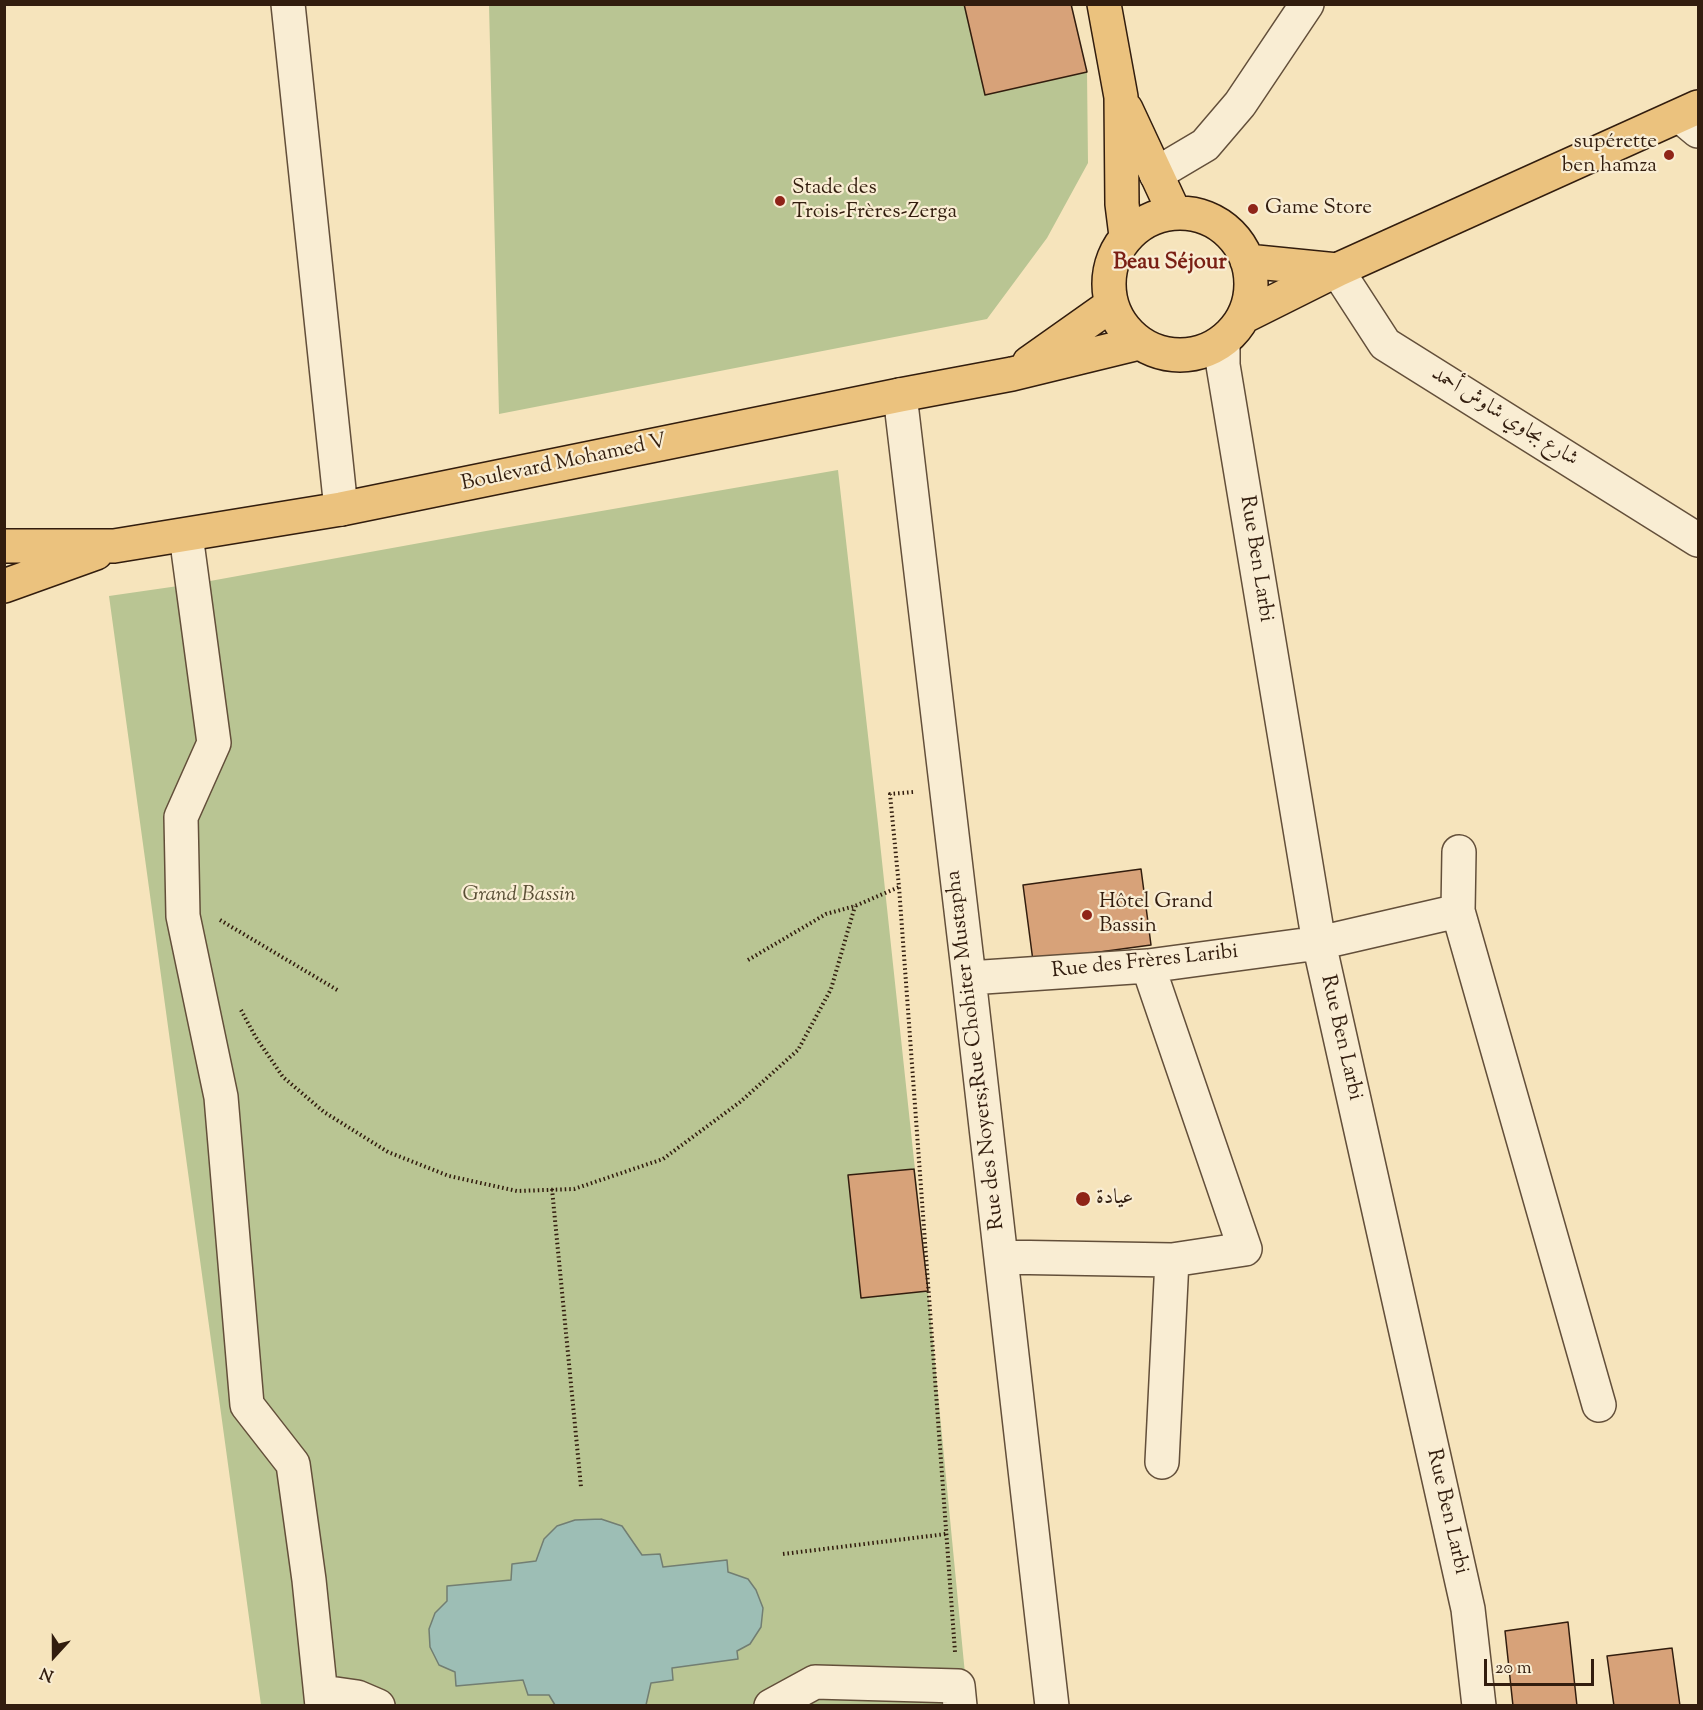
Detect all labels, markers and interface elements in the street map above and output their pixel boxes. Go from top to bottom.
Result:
place label: supérette ben hamza [1562,130,1657,180]
marker: supérette ben hamza [1662,148,1676,162]
place label: Stade des Trois-Frères-Zerga [792,176,957,226]
marker: Stade des Trois-Frères-Zerga [773,194,787,208]
place label: Game Store [1265,196,1372,222]
marker: Game Store [1246,202,1260,216]
district label: Beau Séjour [1113,251,1227,277]
street label: شارع بجاوي شاوش أحمد [1426,363,1582,473]
street label: Boulevard Mohamed V [459,430,669,498]
street label: Rue Ben Larbi [1233,494,1277,624]
street label: Rue des Noyers;Rue Chohiter Mustapha [942,869,1012,1231]
park label: Grand Bassin [463,883,575,909]
place label: Hôtel Grand Bassin [1099,890,1213,940]
marker: Hôtel Grand Bassin [1080,908,1094,922]
street label: Rue des Frères Laribi [1050,941,1240,985]
street label: Rue Ben Larbi [1313,973,1367,1103]
place label: عيادة [1096,1186,1133,1212]
marker: عيادة [1074,1190,1092,1208]
street label: Rue Ben Larbi [1419,1447,1473,1577]
north arrow [24,1626,84,1686]
scale bar [1487,1647,1596,1685]
text: 20 m [1495,1656,1532,1682]
text: N [37,1660,57,1686]

